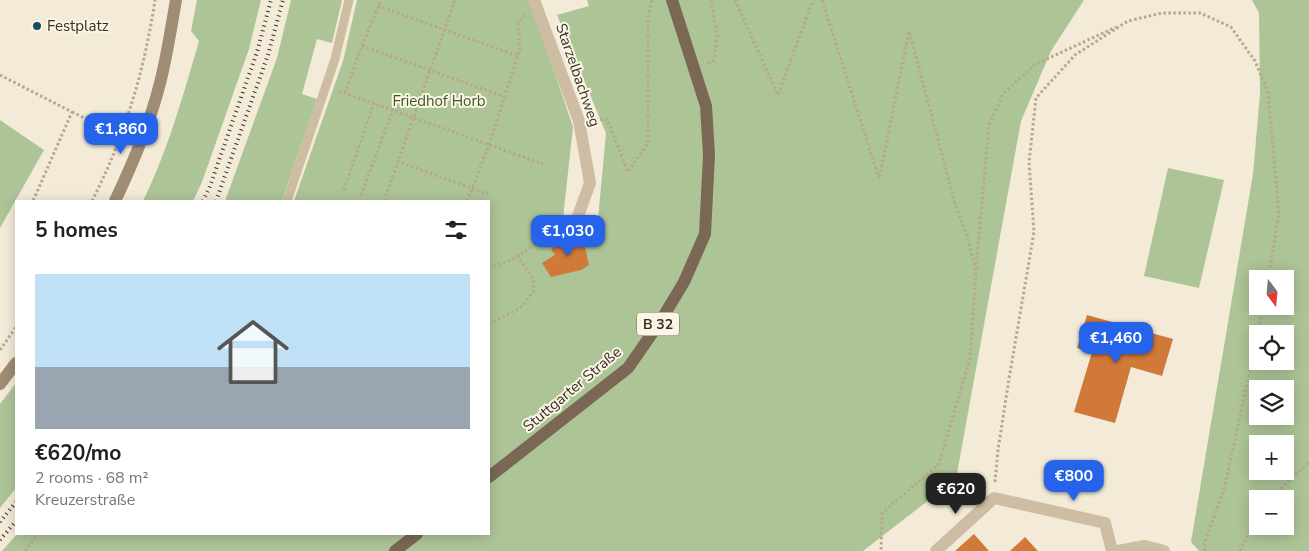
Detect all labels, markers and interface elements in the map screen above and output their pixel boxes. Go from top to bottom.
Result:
place label: Festplatz [47,16,109,36]
marker: Festplatz [31,20,43,32]
street label: Starzelbachweg [551,21,605,129]
park label: Friedhof Horb [392,91,486,111]
pin: €1,860 [80,112,162,155]
text: €1,860 [95,118,147,140]
pin: €1,030 [527,214,609,257]
text: 5 homes [35,216,118,244]
icon: filters [442,216,470,244]
text: €1,030 [542,220,594,242]
north arrow [1249,270,1294,315]
map controls [1249,270,1294,535]
icon: home [208,307,298,397]
road number: B 32 [637,312,679,336]
pin: €1,460 [1075,322,1157,364]
button: locate [1249,325,1294,370]
text: €1,460 [1090,327,1142,349]
street label: Stuttgarter Straße [519,342,626,436]
button: layers [1249,380,1294,425]
button: + [1249,435,1294,480]
text: €620/mo [35,439,121,467]
pin: €800 [1044,460,1104,502]
text: €800 [1055,465,1093,487]
text: 2 rooms · 68 m² [35,467,148,489]
pin: €620 [926,472,986,515]
text: €620 [937,478,975,500]
text: Kreuzerstraße [35,489,135,511]
button: − [1249,490,1294,535]

